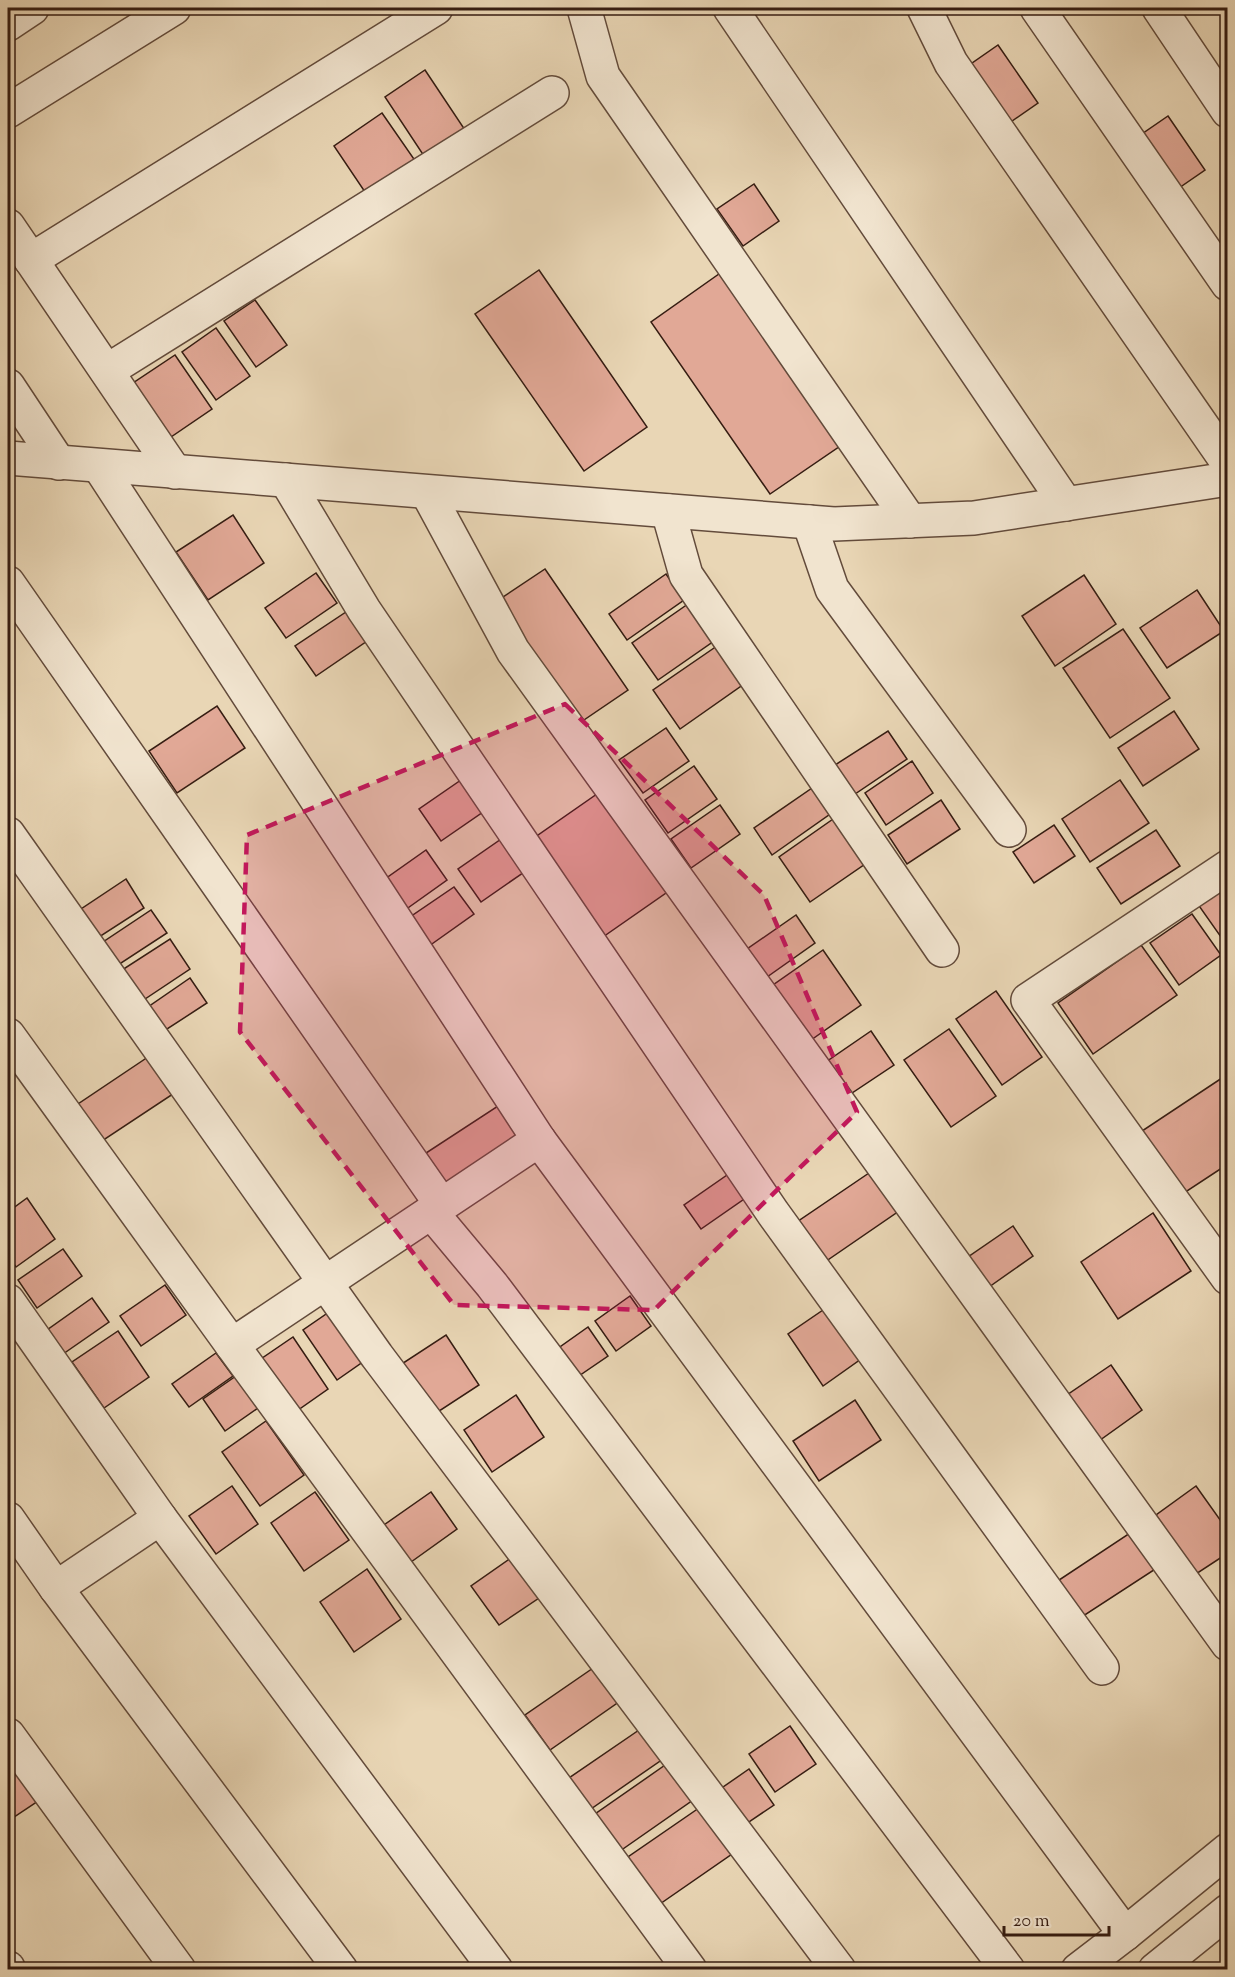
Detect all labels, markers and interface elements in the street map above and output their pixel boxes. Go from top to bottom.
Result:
scale bar [1004,1899,1109,1937]
text: 20 m [1013,1909,1050,1935]

